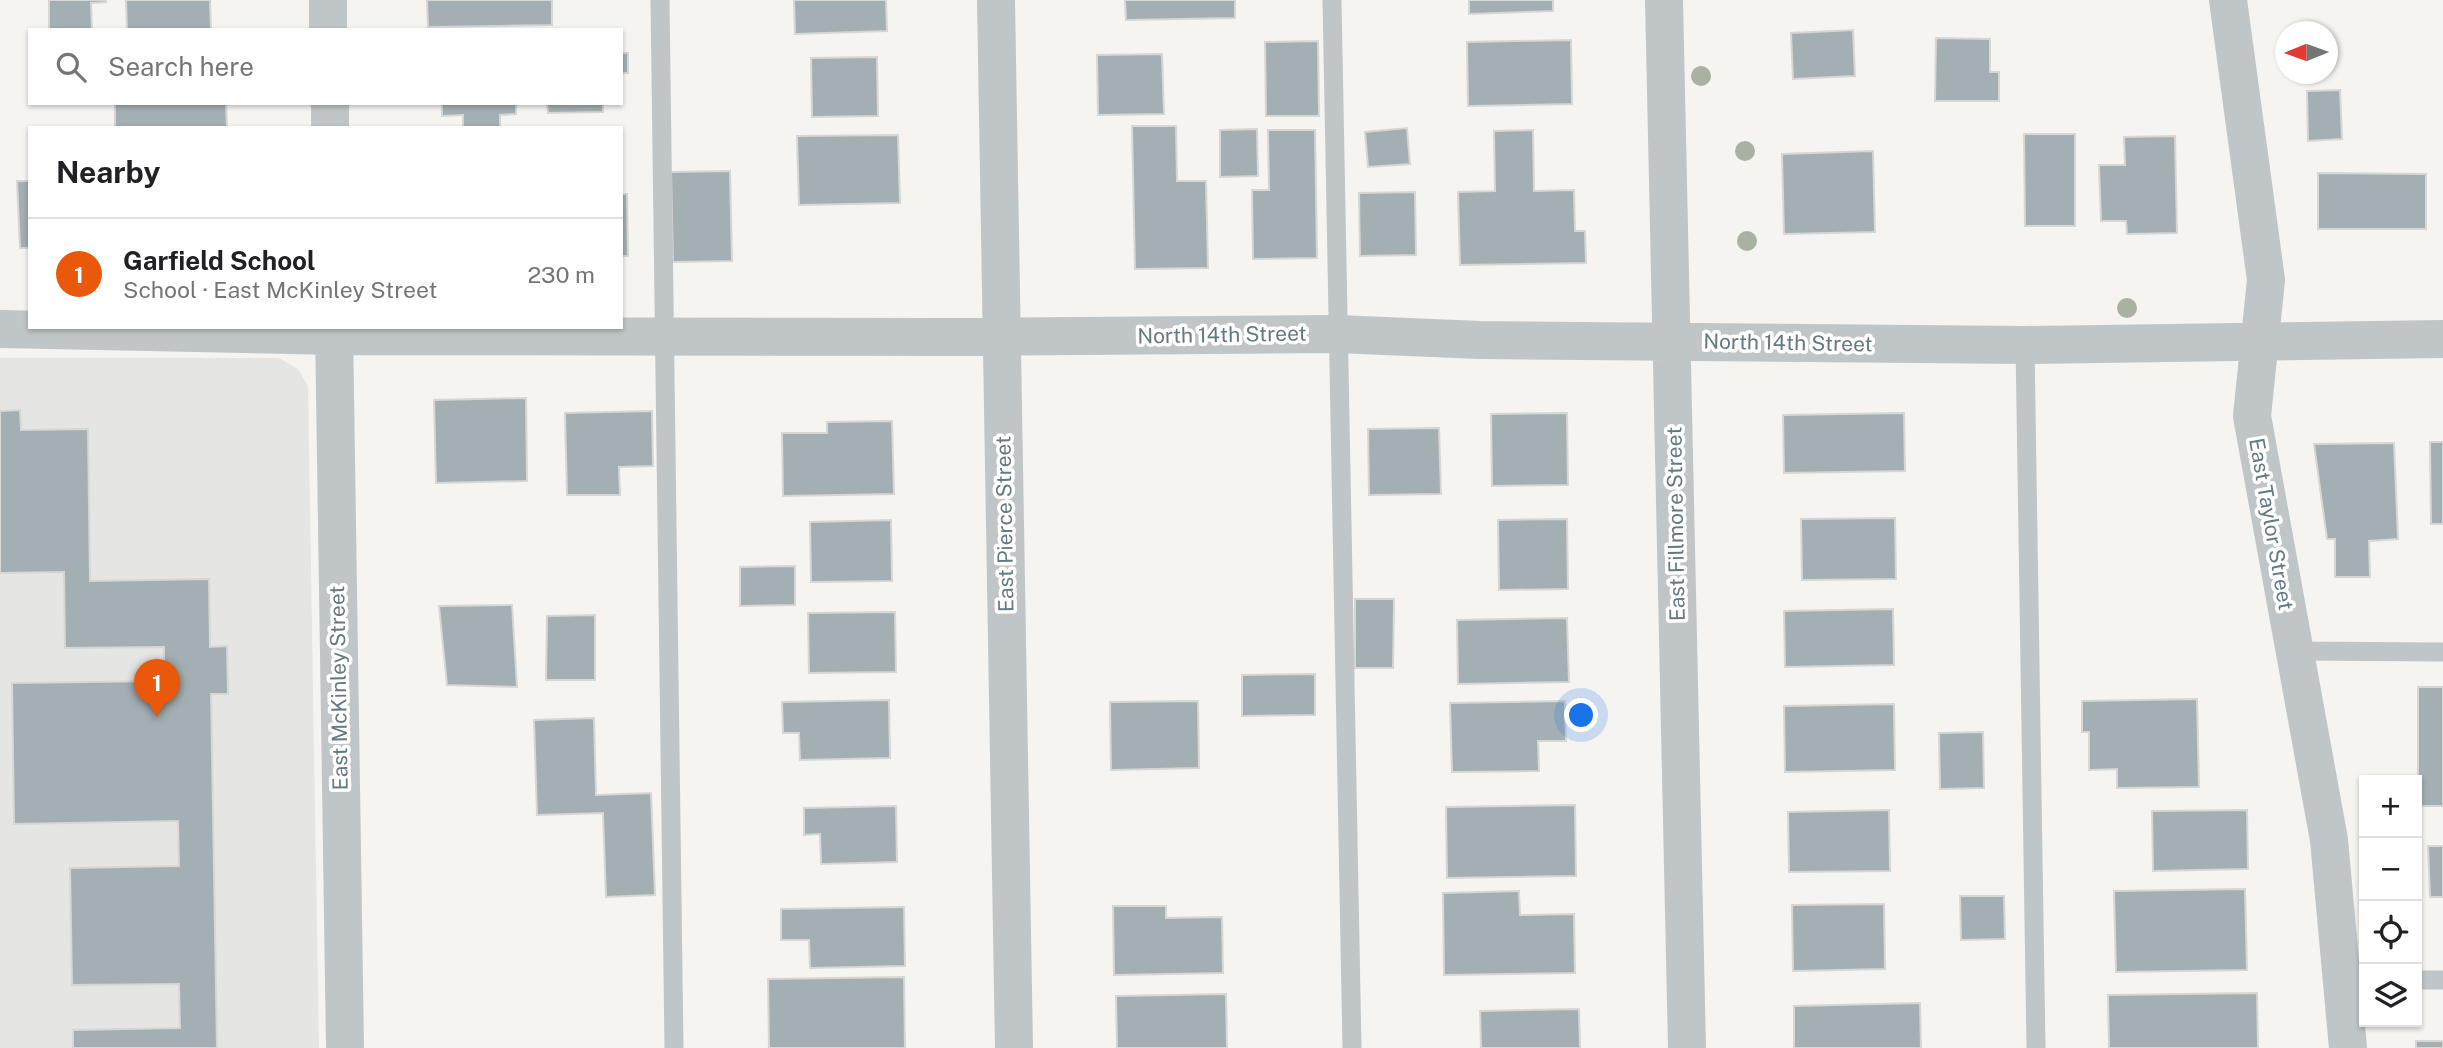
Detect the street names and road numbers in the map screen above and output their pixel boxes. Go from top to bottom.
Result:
street label: North 14th Street [1137,321,1307,348]
street label: North 14th Street [1703,329,1873,356]
street label: East Fillmore Street [1661,427,1690,621]
street label: East Pierce Street [990,436,1019,612]
street label: East Taylor Street [2244,436,2299,612]
street label: East McKinley Street [324,585,353,791]

